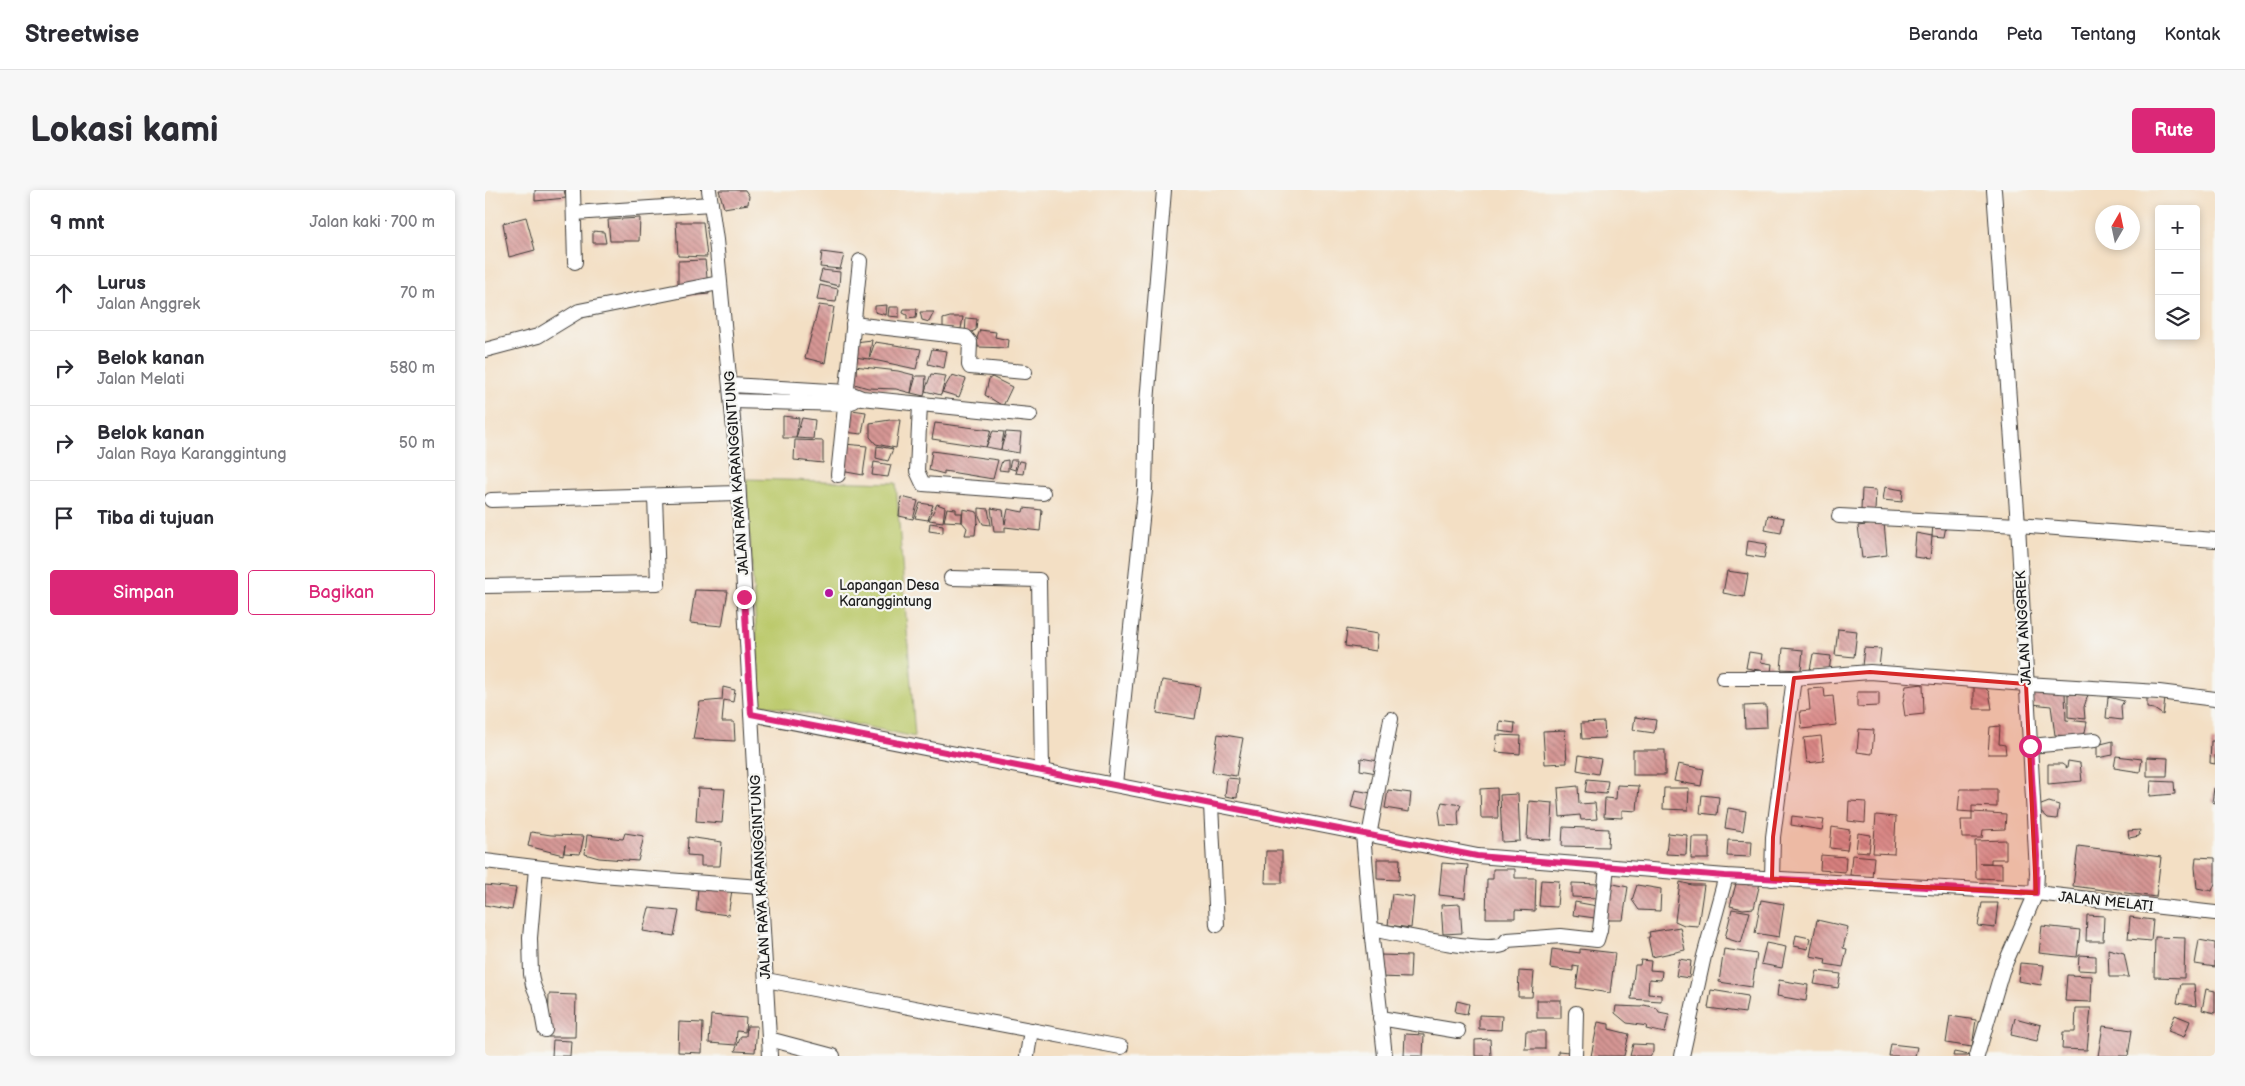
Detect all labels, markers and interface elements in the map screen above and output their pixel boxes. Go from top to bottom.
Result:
text: Streetwise [25,20,139,49]
text: Beranda [1908,24,1978,45]
text: Peta [2006,24,2043,45]
text: Tentang [2071,24,2136,45]
text: Kontak [2164,24,2220,45]
button: Rute [2132,108,2215,153]
text: Lokasi kami [30,109,219,152]
north arrow [2095,205,2140,250]
map controls [2155,205,2200,340]
button: + [2155,205,2200,250]
text: 9 mnt [50,210,105,235]
text: Jalan kaki · 700 m [310,213,435,232]
button: − [2155,250,2200,295]
text: Lurus [97,272,146,295]
icon: ahead [50,279,78,307]
text: 70 m [400,284,435,303]
text: Jalan Anggrek [97,295,200,314]
button: layers [2155,295,2200,340]
text: Belok kanan [97,347,205,370]
icon: right [50,354,78,382]
text: 580 m [390,359,435,378]
text: Jalan Melati [97,370,184,389]
street label: JALAN RAYA KARANGGINTUNG [721,370,752,576]
text: Belok kanan [97,422,205,445]
icon: right [50,429,78,457]
text: 50 m [399,434,435,453]
text: Jalan Raya Karanggintung [97,445,287,464]
icon: arrive [50,504,78,532]
text: Tiba di tujuan [97,507,214,530]
street label: JALAN ANGGREK [2012,569,2035,686]
button: Simpan [50,570,238,615]
button: Bagikan [248,570,435,615]
place label: Lapangan Desa Karanggintung [839,577,939,610]
route end [733,586,756,609]
marker: Lapangan Desa Karanggintung [823,587,835,599]
route start [2019,735,2042,758]
street label: JALAN RAYA KARANGGINTUNG [747,774,774,980]
street label: JALAN MELATI [2058,888,2154,915]

